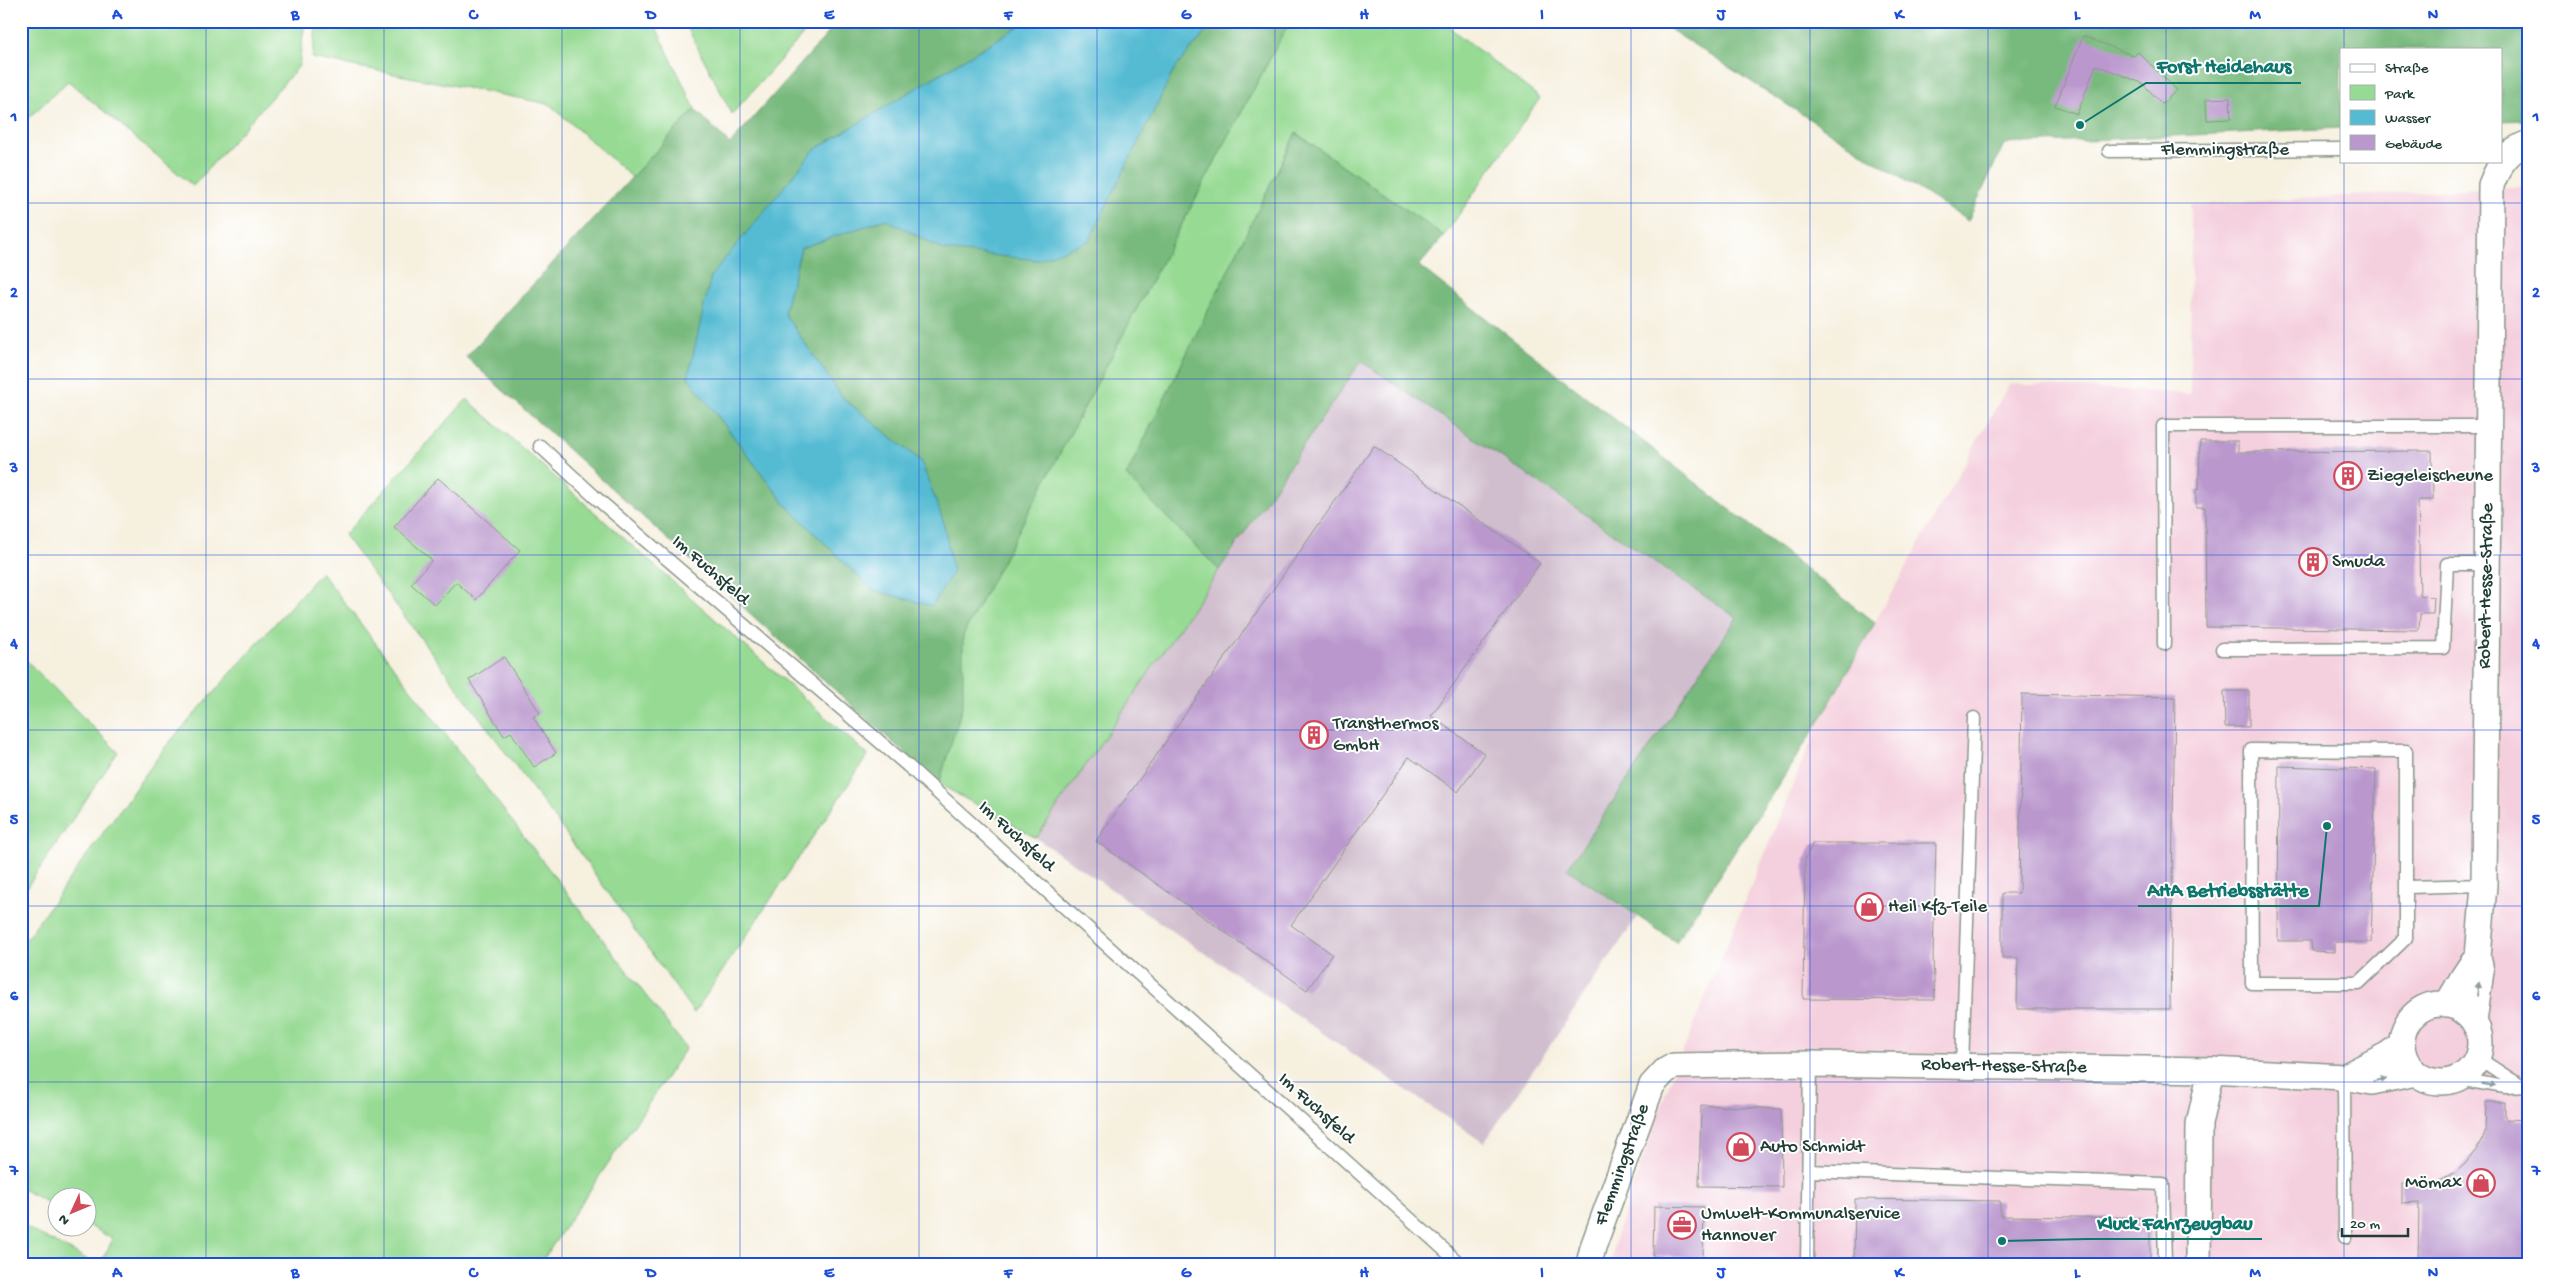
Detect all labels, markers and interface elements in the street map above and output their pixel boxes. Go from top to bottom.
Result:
text: A [111,7,123,26]
text: B [290,7,300,26]
text: C [468,7,479,26]
text: D [644,7,657,26]
text: E [824,7,835,26]
text: F [1003,7,1014,26]
text: G [1181,7,1192,26]
text: H [1359,7,1369,26]
text: I [1540,7,1544,26]
text: J [1716,7,1727,26]
text: K [1894,7,1906,26]
text: L [2074,7,2081,26]
text: M [2249,7,2261,26]
text: N [2428,7,2439,26]
callout: Forst Heidehaus [2146,48,2301,83]
legend [2340,48,2502,162]
text: Forst Heidehaus [2156,57,2293,80]
text: Straße [2385,60,2429,78]
text: Park [2384,86,2415,104]
text: 1 [10,109,17,128]
text: 1 [2532,109,2539,128]
text: Wasser [2385,110,2432,128]
text: Gebäude [2385,136,2442,154]
street label: Flemmingstraße [2160,139,2289,162]
text: 2 [10,285,18,304]
text: 2 [2532,285,2540,304]
text: 3 [9,460,18,479]
text: 3 [2531,460,2540,479]
building icon: Ziegeleischeune [2333,461,2363,491]
place label: Ziegeleischeune [2367,465,2493,488]
street label: Robert-Hesse-Straße [2474,503,2500,669]
street label: Im Fuchsfeld [666,531,755,612]
building icon: Smuda [2298,547,2328,577]
place label: Smuda [2332,551,2386,574]
text: 4 [9,636,18,655]
text: 4 [2531,636,2540,655]
place label: Transthermos GmbH [1332,713,1439,758]
building icon: Transthermos GmbH [1299,720,1329,750]
street label: Im Fuchsfeld [973,796,1061,879]
text: 5 [10,812,19,831]
text: 5 [2532,812,2541,831]
callout: AHA Betriebsstätte [2138,871,2319,906]
text: AHA Betriebsstätte [2146,881,2309,904]
shop icon: Heil Kfz-Teile [1854,892,1884,922]
place label: Heil Kfz-Teile [1888,896,1987,919]
one-way arrow [2475,981,2483,997]
text: 6 [10,988,19,1007]
text: 6 [2532,988,2541,1007]
street label: Robert-Hesse-Straße [1921,1054,2087,1080]
street label: Im Fuchsfeld [1273,1068,1361,1151]
one-way arrow [2373,1076,2388,1084]
one-way arrow [2481,1081,2497,1089]
street label: Flemmingstraße [1590,1101,1656,1230]
shop icon: Auto Schmidt [1726,1132,1756,1162]
place label: Auto Schmidt [1760,1136,1866,1159]
text: 7 [9,1163,19,1182]
text: 7 [2531,1163,2541,1182]
shop icon: Mömax [2466,1168,2496,1198]
place label: Mömax [2405,1172,2462,1195]
north arrow [48,1188,98,1238]
place label: Umwelt-Kommunalservice Hannover [1701,1203,1900,1248]
callout: Kluck Fahrzeugbau [2087,1204,2262,1239]
scale bar [2342,1205,2409,1237]
text: N [55,1210,74,1228]
office icon: Umwelt-Kommunalservice Hannover [1667,1210,1697,1240]
text: Kluck Fahrzeugbau [2096,1214,2253,1237]
text: 20 m [2350,1216,2380,1234]
text: A [111,1265,123,1284]
text: B [290,1265,300,1284]
text: C [468,1265,479,1284]
text: D [644,1265,657,1284]
text: E [824,1265,835,1284]
text: F [1003,1265,1014,1284]
text: G [1181,1265,1192,1284]
text: H [1359,1265,1369,1284]
text: I [1540,1265,1544,1284]
text: J [1716,1265,1727,1284]
text: K [1894,1265,1906,1284]
text: L [2074,1265,2081,1284]
text: M [2249,1265,2261,1284]
text: N [2428,1265,2439,1284]

